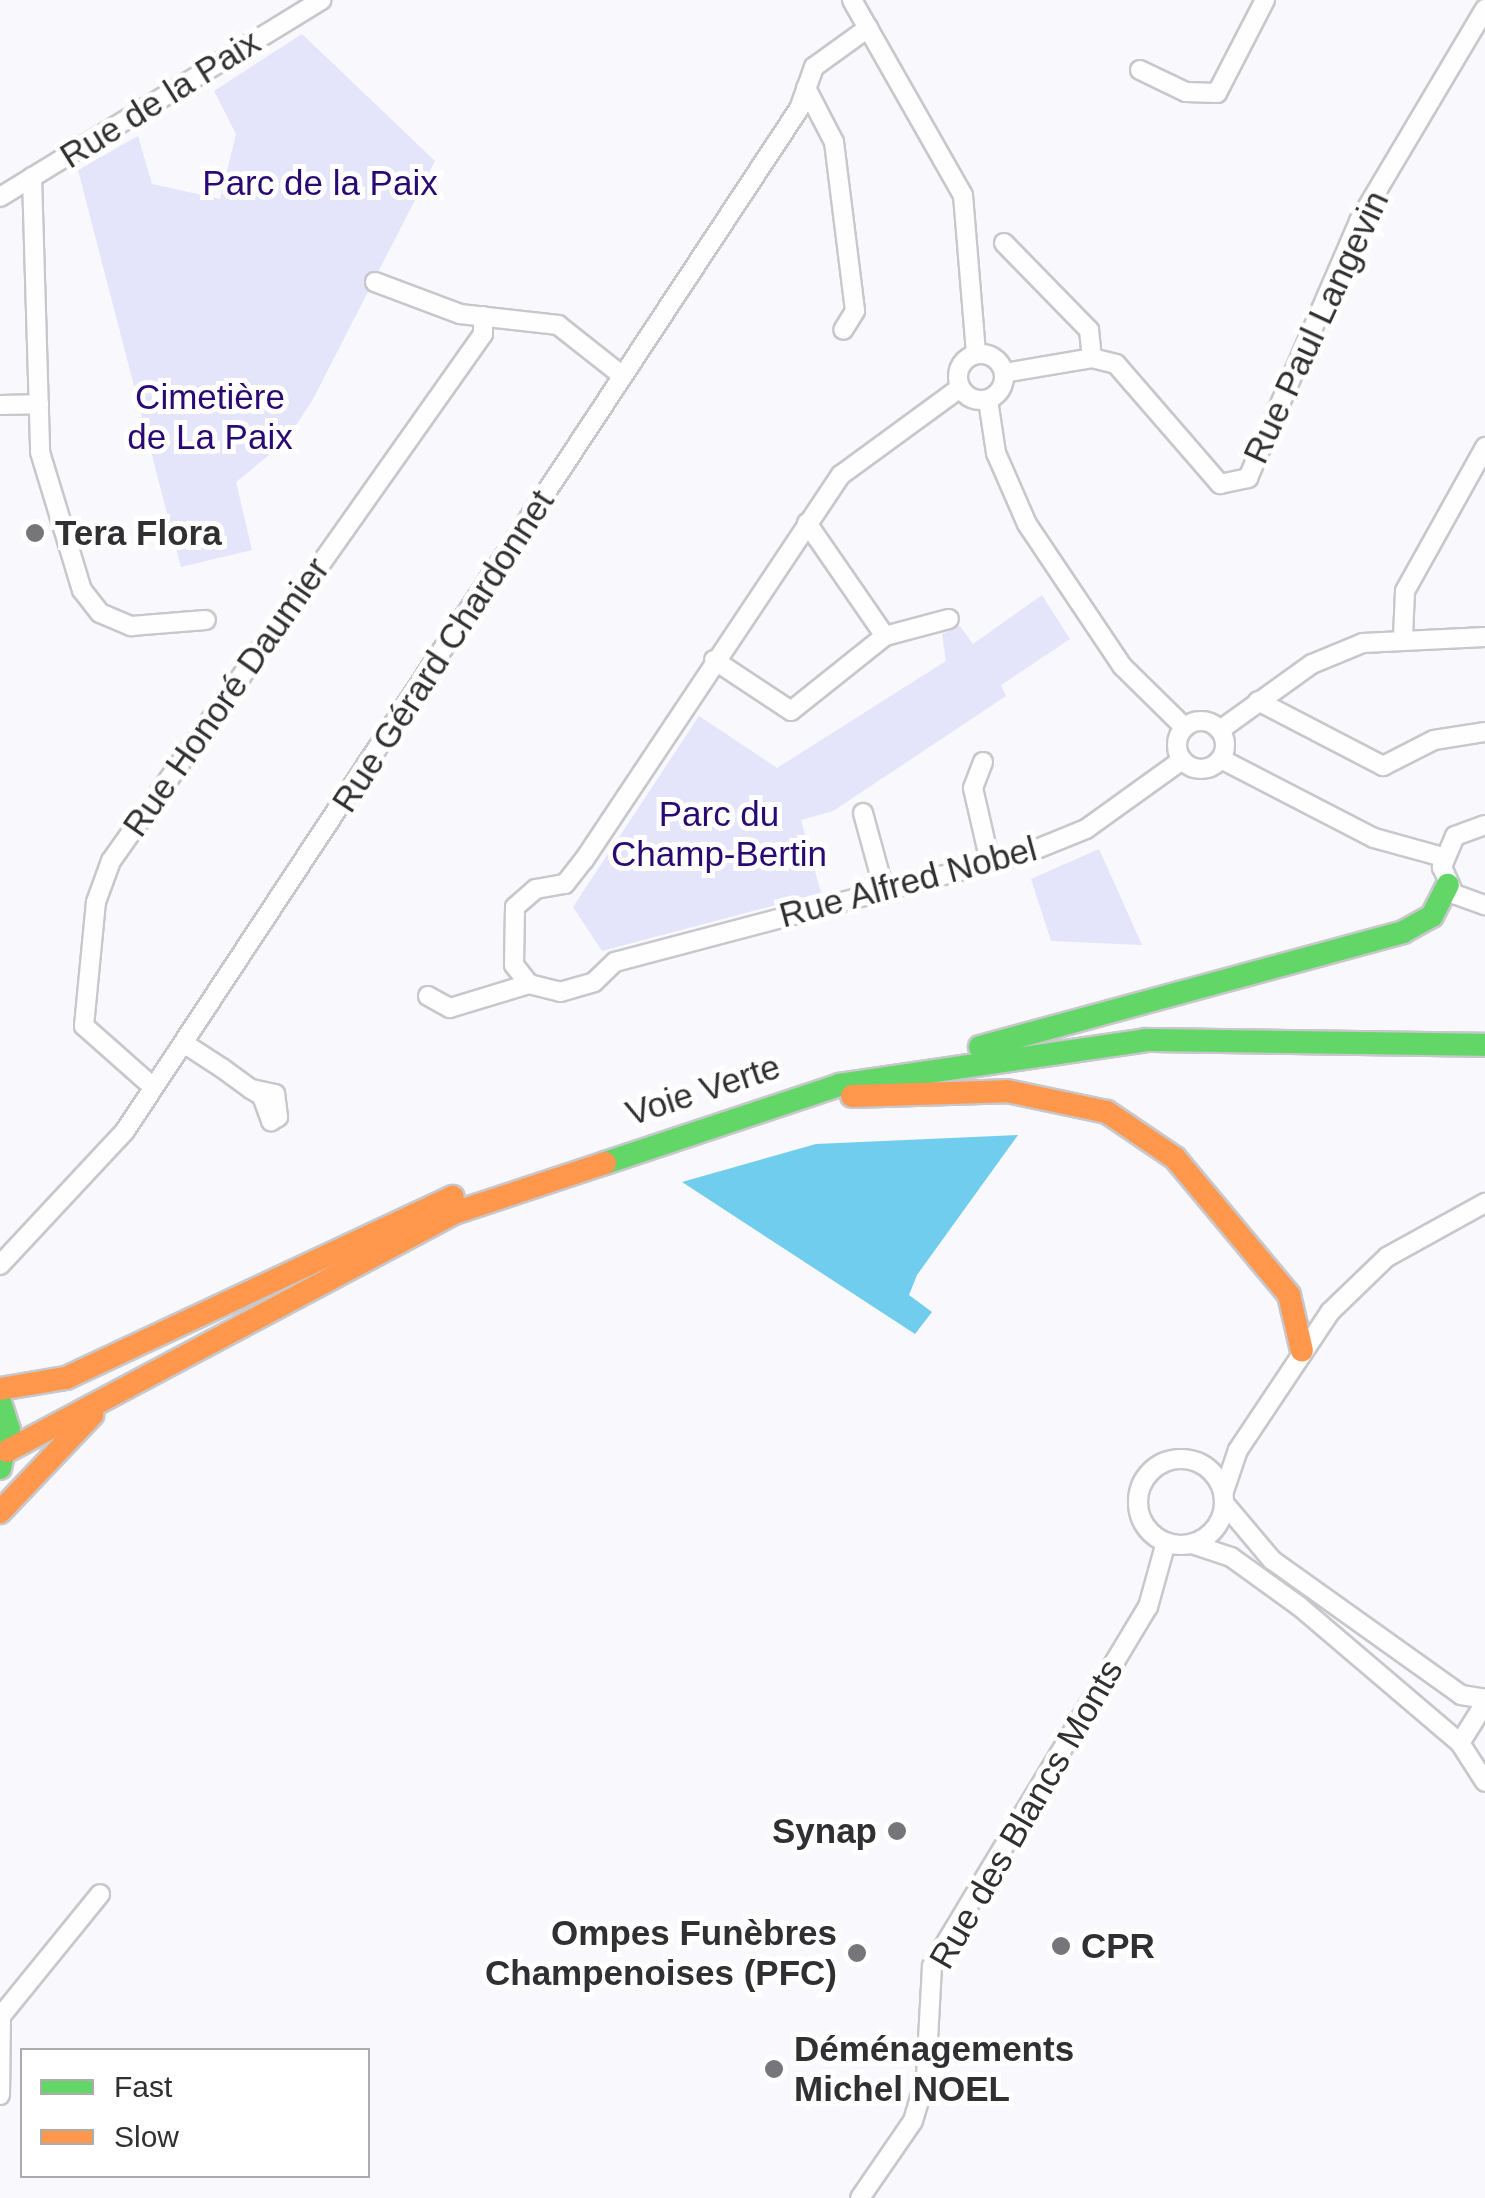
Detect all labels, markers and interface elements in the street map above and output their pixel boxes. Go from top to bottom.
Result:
street label: Rue de la Paix [52,21,268,177]
park label: Parc de la Paix [202,162,438,204]
street label: Rue Paul Langevin [1234,184,1398,470]
park label: Cimetière de La Paix [127,376,293,458]
street label: Rue Gérard Chardonnet [323,482,563,820]
place label: Tera Flora [55,512,222,554]
marker: Tera Flora [24,522,46,544]
street label: Rue Honoré Daumier [114,550,338,844]
park label: Parc du Champ-Bertin [611,793,827,875]
street label: Rue Alfred Nobel [774,827,1042,937]
street label: Voie Verte [621,1045,785,1135]
street label: Rue des Blancs Monts [920,1652,1132,1976]
place label: Synap [772,1810,877,1852]
marker: Synap [886,1820,908,1842]
place label: Ompes Funèbres Champenoises (PFC) [485,1912,837,1994]
place label: CPR [1081,1925,1155,1967]
marker: CPR [1050,1935,1072,1957]
marker: Ompes Funèbres Champenoises (PFC) [846,1942,868,1964]
place label: Déménagements Michel NOEL [794,2028,1074,2110]
legend [20,2048,370,2178]
marker: Déménagements Michel NOEL [763,2058,785,2080]
text: Fast [114,2070,172,2103]
text: Slow [114,2120,179,2153]

